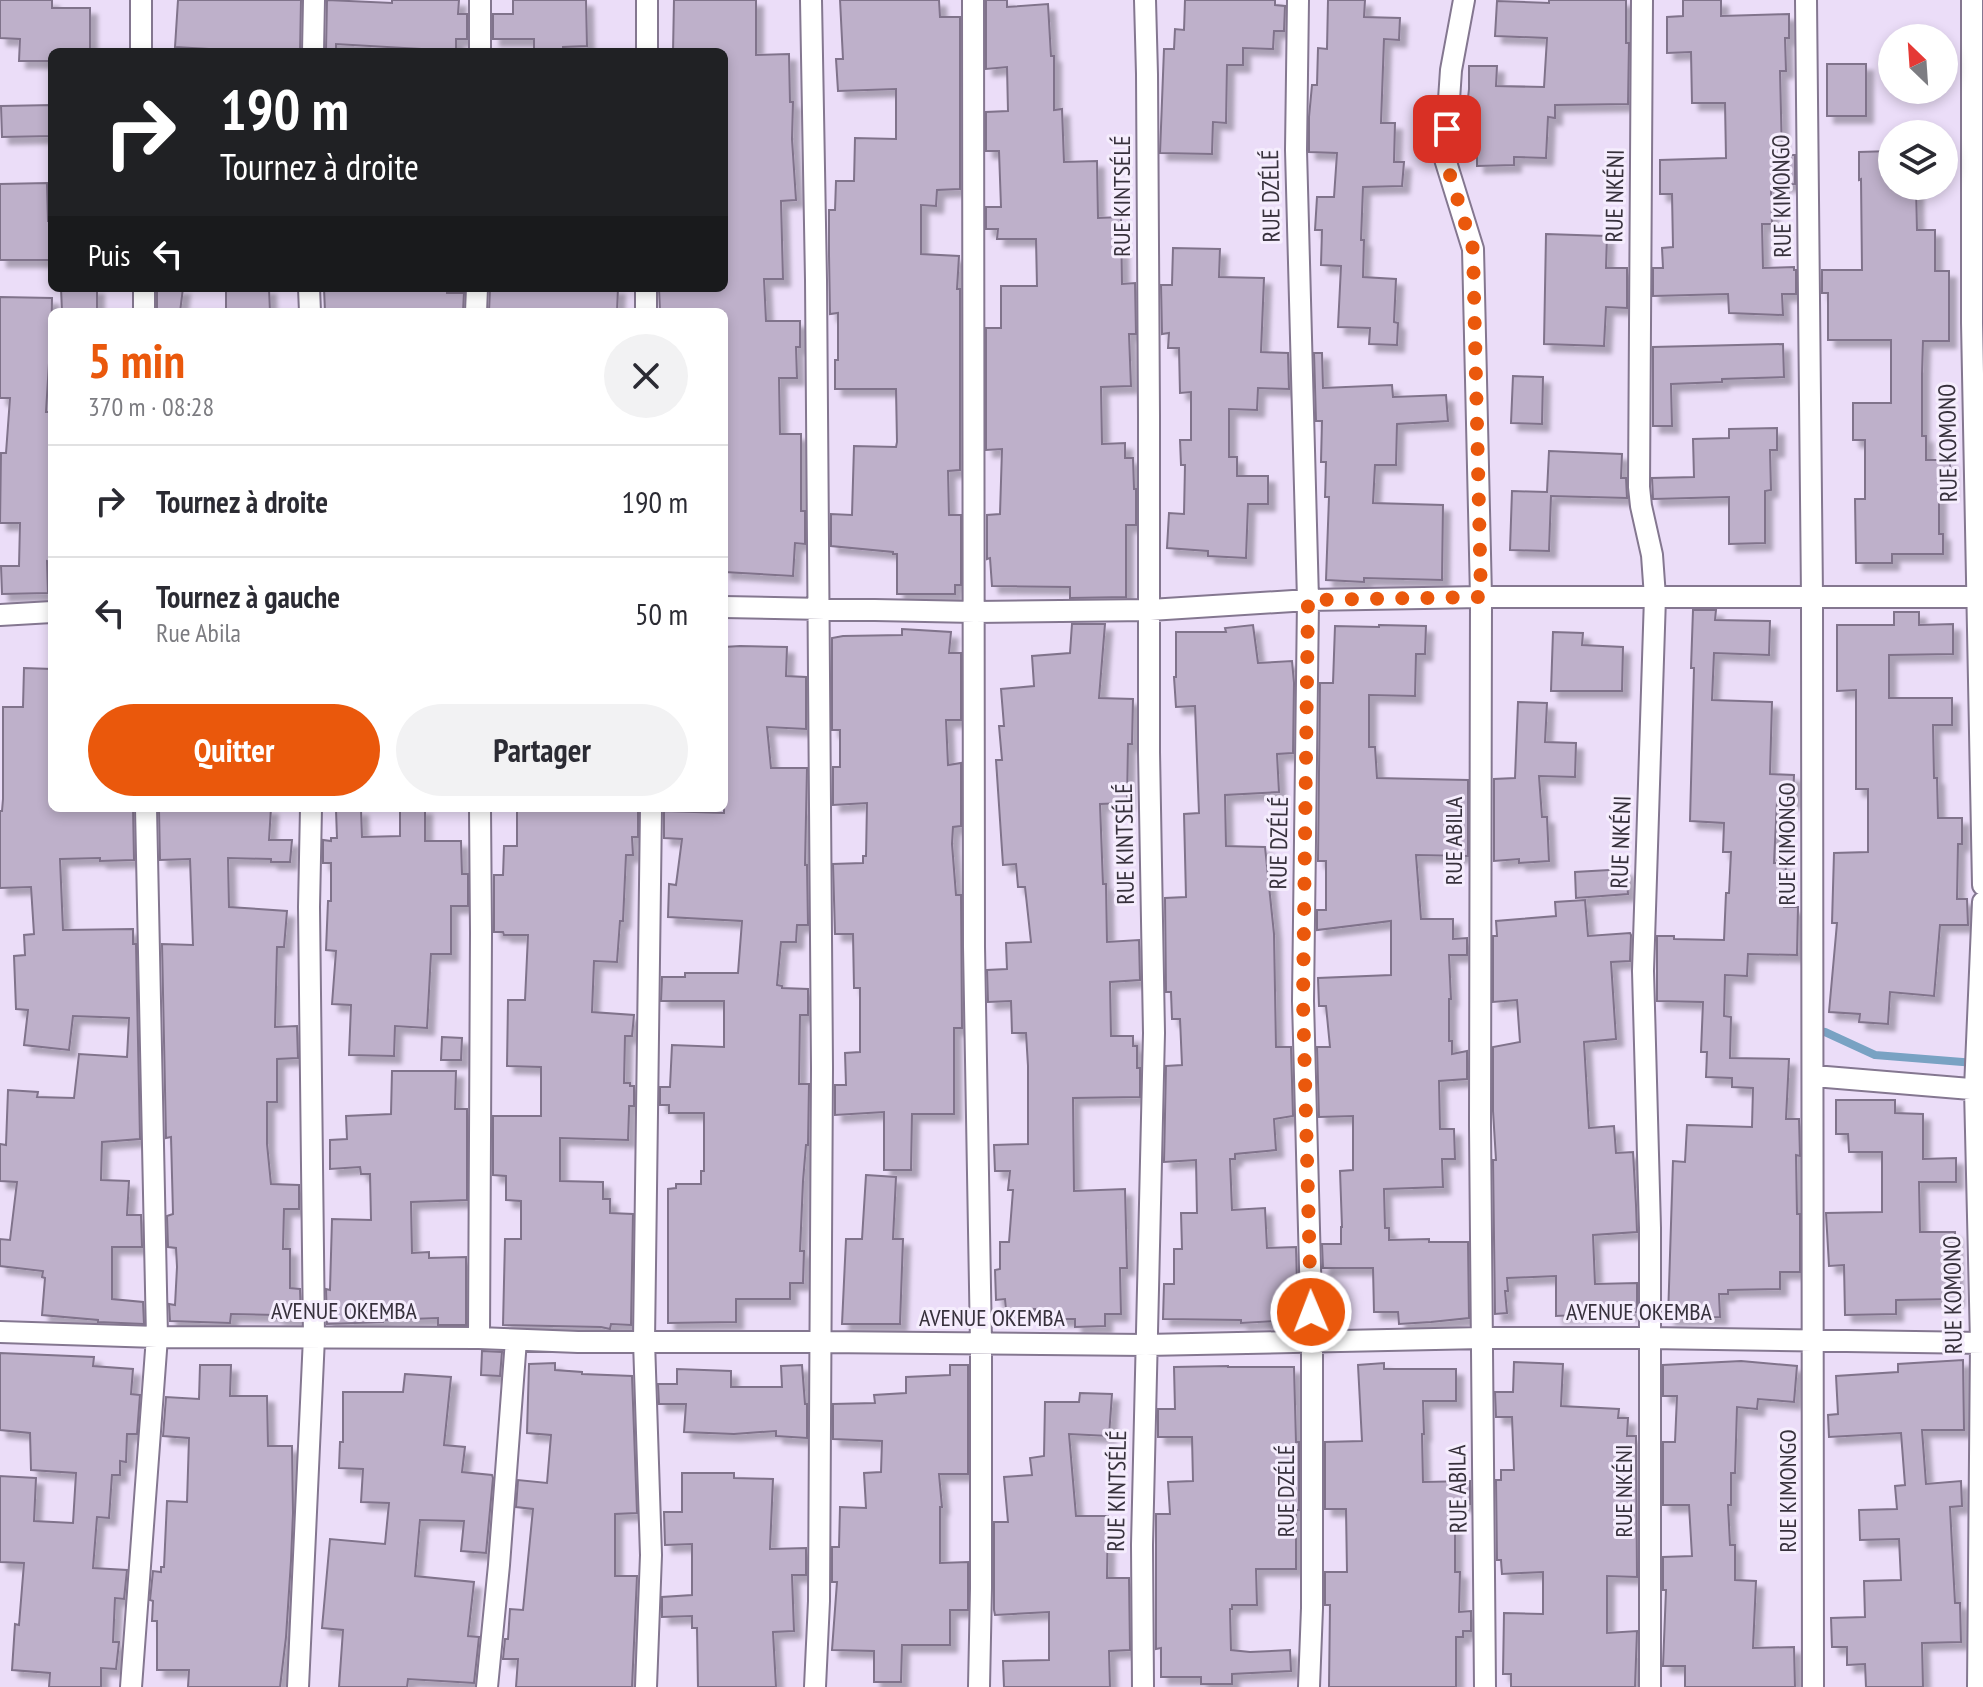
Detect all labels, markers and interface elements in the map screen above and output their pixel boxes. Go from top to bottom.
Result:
north arrow [1878,24,1958,104]
map controls [1878,24,1958,200]
text: 190 m [220,73,349,145]
icon: right [88,80,192,184]
pin [1413,95,1481,163]
icon: arrive [1425,107,1469,151]
button: layers [1878,120,1958,200]
street label: RUE KIMONGO [1765,134,1798,258]
street label: RUE KINTSÉLÉ [1106,135,1137,257]
text: Tournez à droite [220,143,419,190]
street label: RUE DZÉLÉ [1254,149,1287,243]
street label: RUE NKÉNI [1598,149,1631,243]
icon: left [146,232,190,276]
text: Puis [88,235,130,274]
text: 5 min [88,329,185,391]
button: close [604,334,688,418]
street label: RUE KOMONO [1931,383,1964,503]
text: 370 m · 08:28 [88,390,214,423]
icon: right [88,479,132,523]
text: Tournez à droite [156,482,328,521]
text: 190 m [622,482,688,521]
text: Tournez à gauche [156,577,340,616]
icon: left [88,591,132,635]
text: 50 m [635,594,688,633]
text: Rue Abila [156,616,241,649]
button: Quitter [88,704,380,796]
button: Partager [396,704,688,796]
street label: RUE KIMONGO [1771,782,1802,906]
street label: RUE KINTSÉLÉ [1108,783,1141,905]
street label: RUE NKÉNI [1603,795,1638,889]
street label: RUE DZÉLÉ [1262,796,1295,890]
street label: RUE ABILA [1438,796,1469,885]
street label: RUE KOMONO [1936,1235,1969,1355]
position arrow [1269,1270,1353,1354]
street label: AVENUE OKEMBA [271,1295,418,1326]
street label: AVENUE OKEMBA [1566,1296,1713,1327]
street label: AVENUE OKEMBA [919,1302,1066,1333]
street label: RUE KIMONGO [1772,1429,1803,1553]
street label: RUE KINTSÉLÉ [1100,1430,1133,1552]
street label: RUE ABILA [1441,1444,1474,1534]
street label: RUE DZÉLÉ [1270,1445,1301,1537]
street label: RUE NKÉNI [1608,1445,1639,1537]

